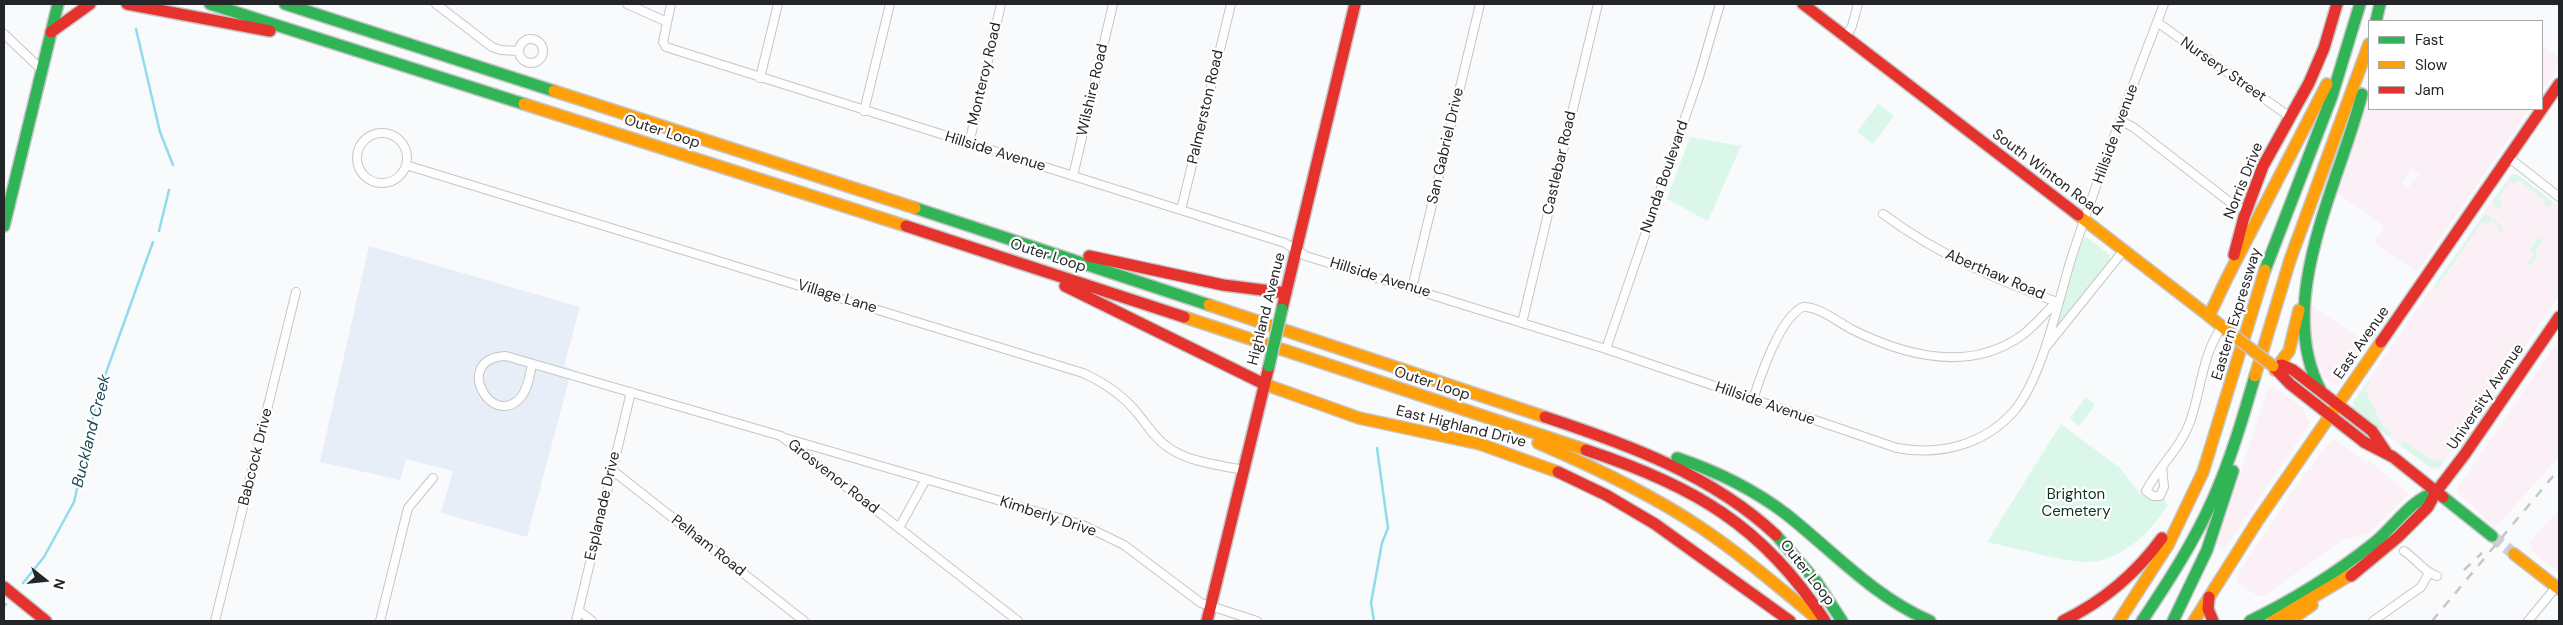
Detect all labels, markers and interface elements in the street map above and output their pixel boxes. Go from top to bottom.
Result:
legend [2368,20,2543,110]
street label: Monteroy Road [964,21,1006,127]
text: Fast [2415,30,2444,50]
street label: Nursery Street [2176,34,2270,106]
street label: Wilshire Road [1074,42,1112,138]
street label: Palmerston Road [1184,48,1228,166]
text: Slow [2415,55,2447,75]
text: Jam [2415,80,2444,100]
street label: Hillside Avenue [2090,82,2142,186]
street label: San Gabriel Drive [1424,86,1468,206]
street label: Castlebar Road [1539,109,1581,217]
street label: Outer Loop [622,111,702,153]
street label: Nunda Boulevard [1637,118,1693,236]
street label: South Winton Road [1988,126,2106,220]
street label: Hillside Avenue [942,128,1048,176]
street label: Norris Drive [2220,140,2268,222]
street label: Outer Loop [1008,235,1088,277]
street label: Aberthaw Road [1943,246,2047,304]
street label: Eastern Expressway [2208,246,2266,382]
street label: Highland Avenue [1244,251,1290,367]
street label: Hillside Avenue [1327,254,1433,302]
street label: Village Lane [795,276,879,318]
street label: East Avenue [2330,303,2394,383]
street label: University Avenue [2444,341,2528,453]
street label: Outer Loop [1392,363,1472,405]
water label: Buckland Creek [69,372,115,490]
street label: Hillside Avenue [1713,378,1817,430]
street label: East Highland Drive [1394,402,1528,452]
street label: Babcock Drive [235,406,277,508]
street label: Grosvenor Road [784,436,882,518]
street label: Esplanade Drive [582,450,624,562]
park label: Brighton Cemetery [2042,486,2110,521]
street label: Kimberly Drive [997,493,1099,541]
street label: Pelham Road [667,511,749,581]
street label: Outer Loop [1776,536,1838,610]
north arrow [20,555,70,605]
text: N [49,577,69,592]

